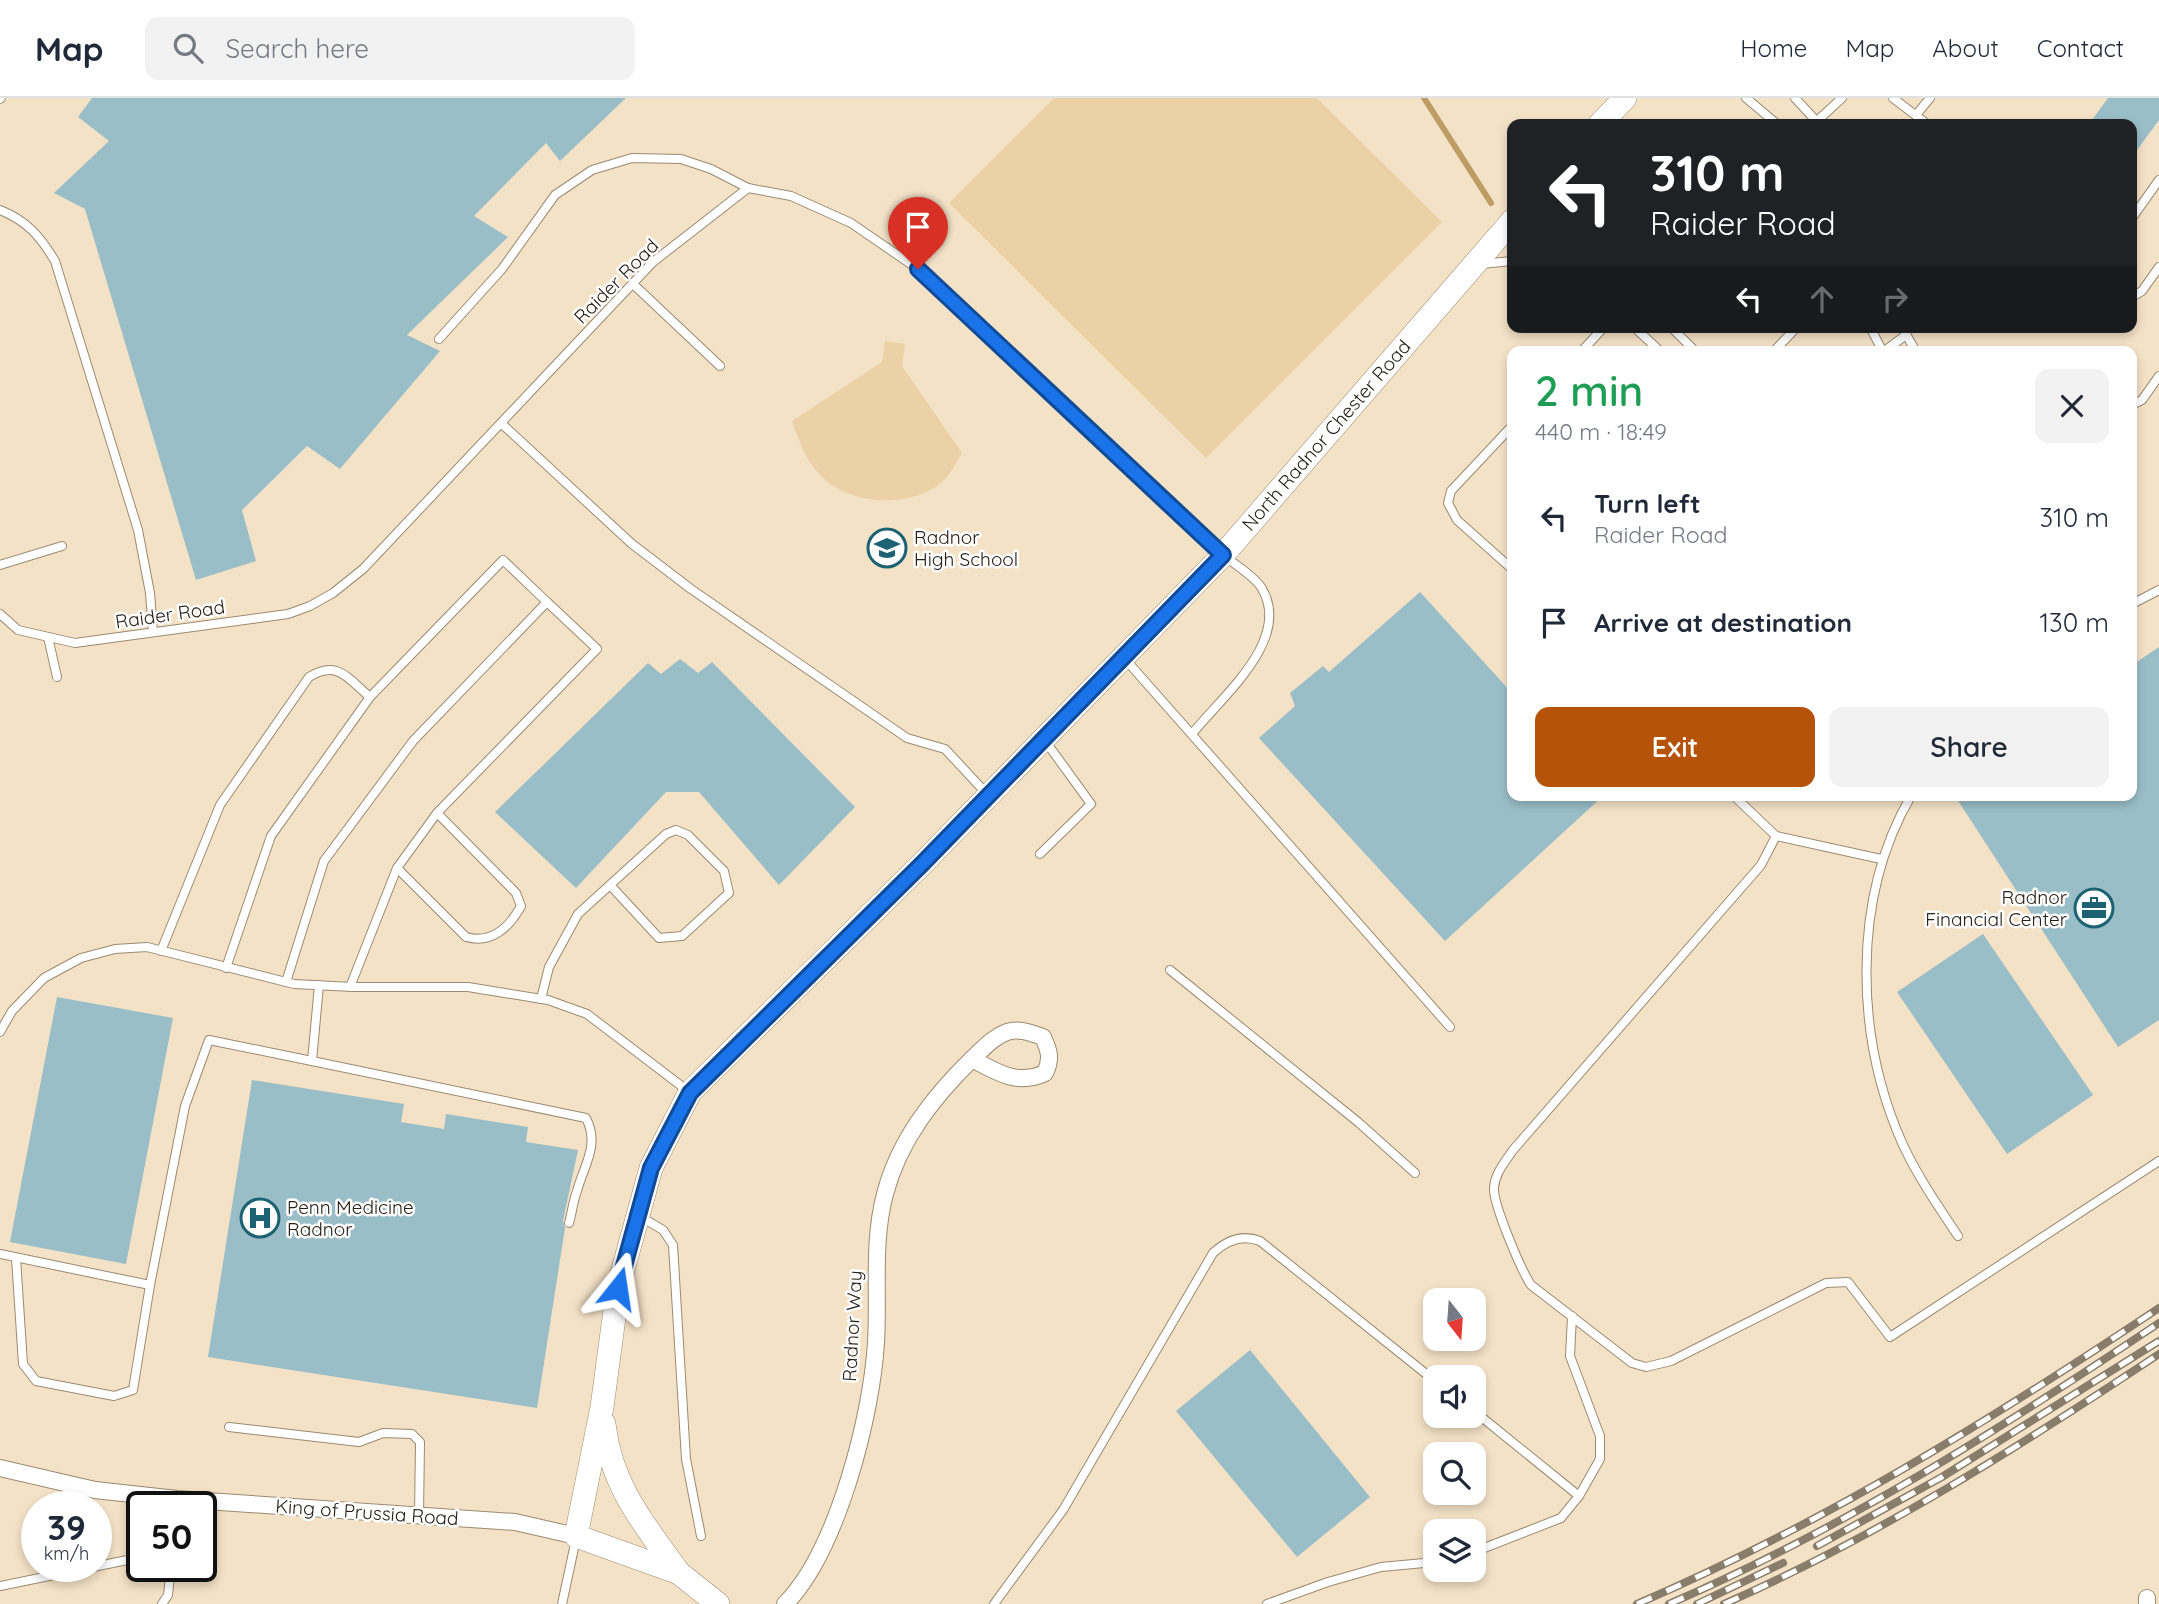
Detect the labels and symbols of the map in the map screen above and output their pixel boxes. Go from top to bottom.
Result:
pin [888,197,948,269]
street label: Raider Road [569,234,663,328]
street label: North Radnor Chester Road [1236,335,1416,535]
place label: Radnor High School [914,525,1018,571]
school or university icon: Radnor High School [866,527,908,569]
street label: Raider Road [114,594,226,634]
place label: Radnor Financial Center [1925,885,2068,931]
office icon: Radnor Financial Center [2073,887,2115,929]
place label: Penn Medicine Radnor [287,1195,414,1241]
hospital icon: Penn Medicine Radnor [239,1197,281,1239]
position arrow [581,1251,655,1325]
street label: Radnor Way [837,1270,867,1382]
north arrow [1423,1288,1486,1351]
speed limit sign: 50 [126,1491,217,1582]
street label: King of Prussia Road [275,1494,459,1530]

